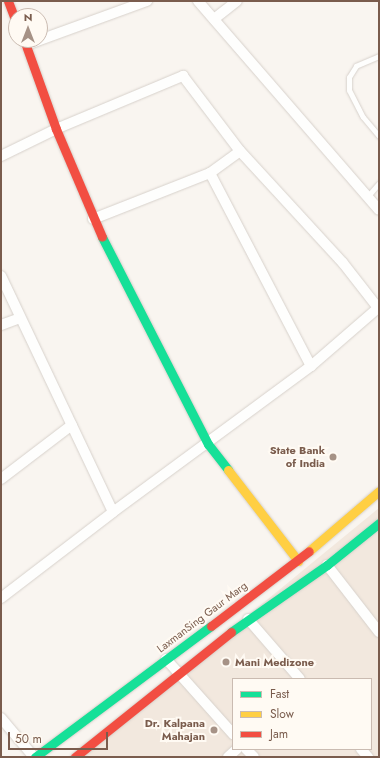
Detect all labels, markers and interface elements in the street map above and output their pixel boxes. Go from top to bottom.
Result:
north arrow [8,8,48,48]
text: N [24,9,32,25]
place label: State Bank of India [270,444,325,470]
marker: State Bank of India [328,452,338,462]
street label: LaxmanSing Gaur Marg [154,579,250,655]
place label: Mani Medizone [235,655,314,669]
marker: Mani Medizone [220,656,232,668]
legend [232,678,372,750]
text: Fast [270,685,289,703]
text: Slow [270,705,294,723]
place label: Dr. Kalpana Mahajan [145,717,205,743]
scale bar [10,724,110,750]
marker: Dr. Kalpana Mahajan [208,724,220,736]
text: Jam [270,725,288,743]
text: 50 m [15,730,42,748]

